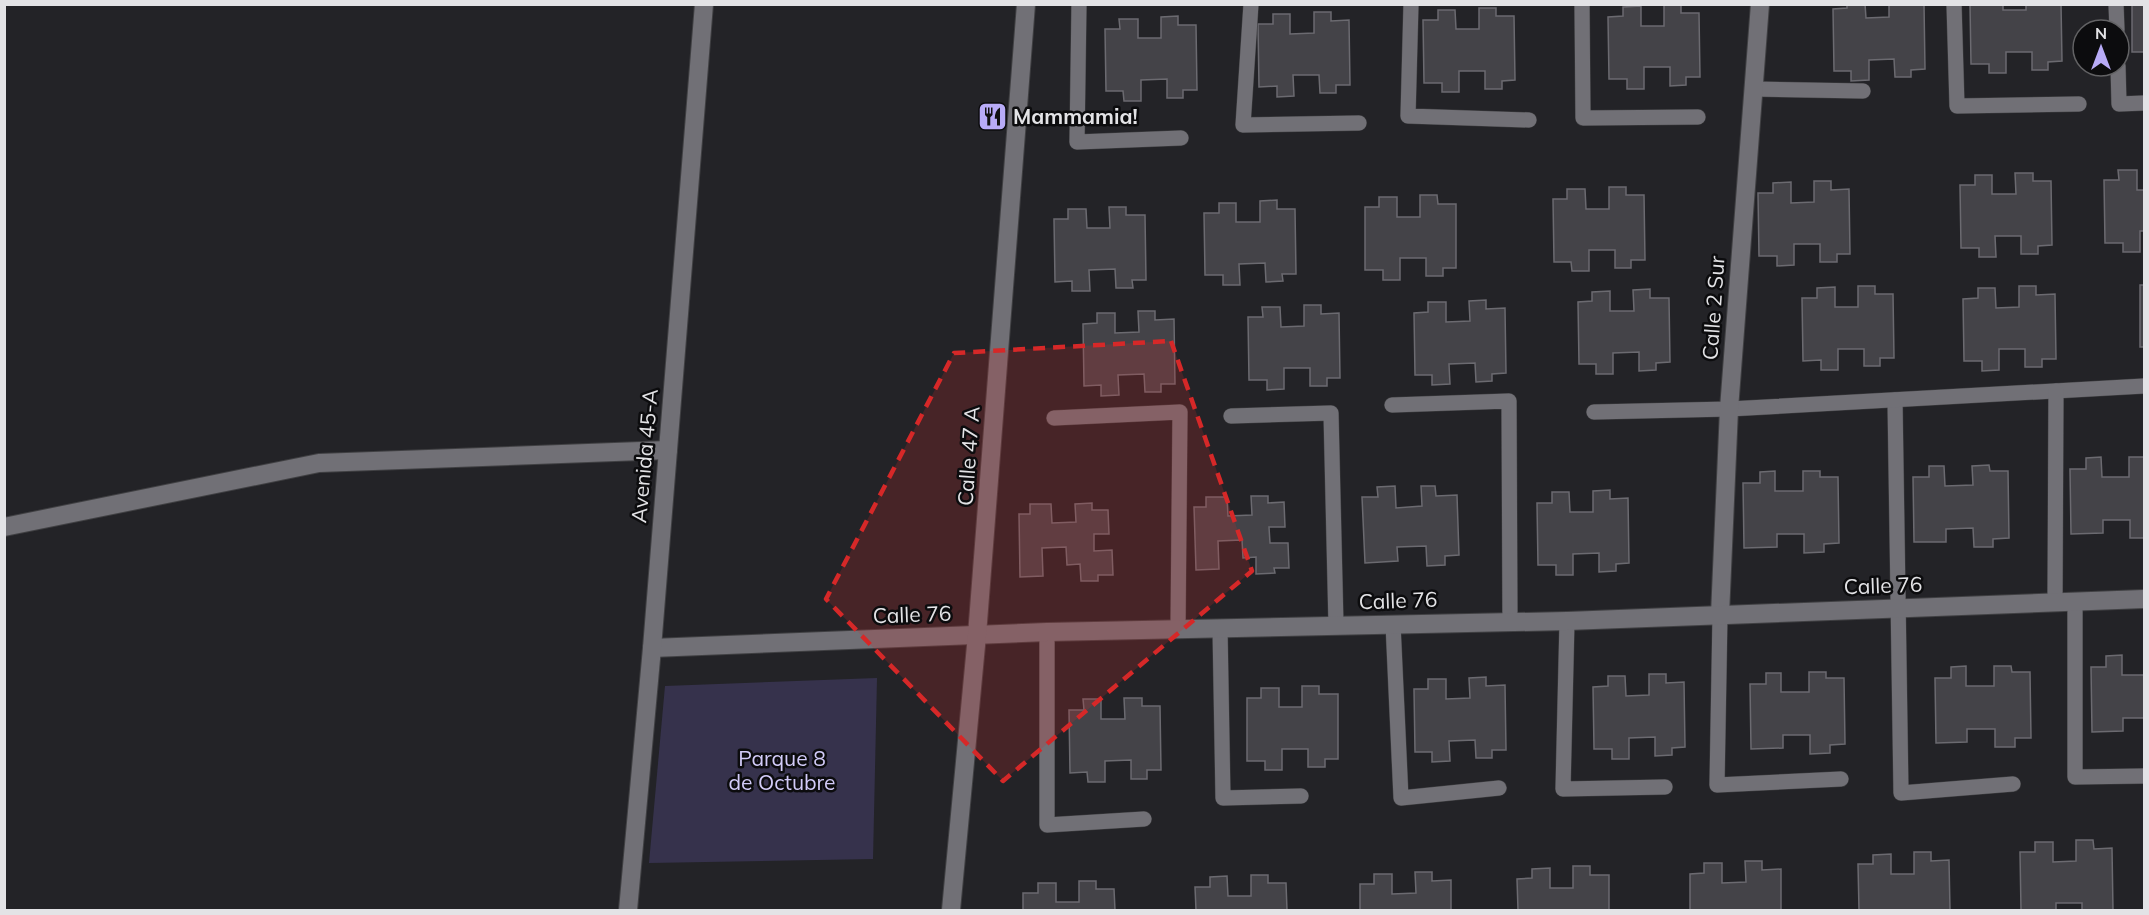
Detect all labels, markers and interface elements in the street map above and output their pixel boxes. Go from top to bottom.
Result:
north arrow [2071,18,2131,78]
text: N [2095,23,2107,43]
restaurant icon: Mammamia! [976,101,1008,133]
place label: Mammamia! [1013,103,1138,129]
street label: Calle 2 Sur [1696,255,1730,361]
street label: Avenida 45-A [625,387,663,524]
street label: Calle 47 A [952,405,984,507]
street label: Calle 76 [1843,571,1923,599]
street label: Calle 76 [1358,586,1438,614]
street label: Calle 76 [872,600,952,628]
park label: Parque 8 de Octubre [728,745,836,795]

